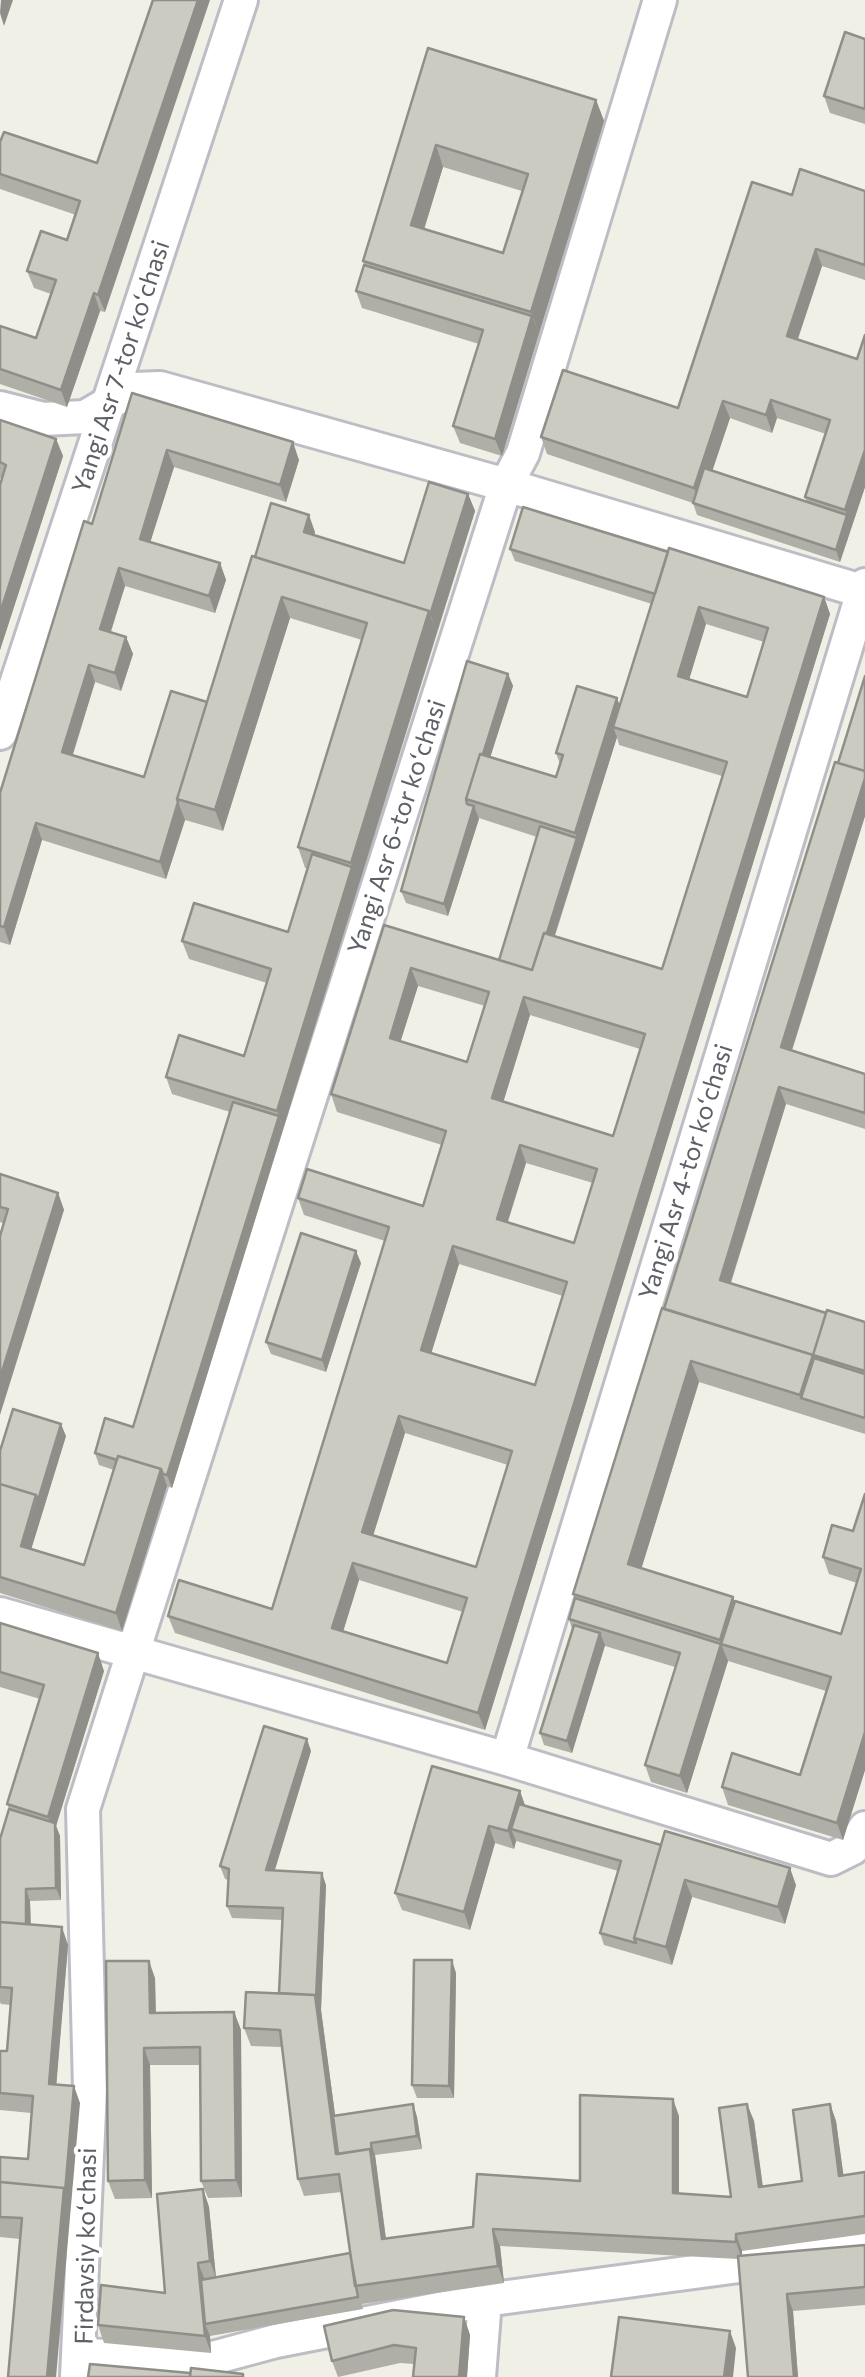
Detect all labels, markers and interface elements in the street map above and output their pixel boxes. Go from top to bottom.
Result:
street label: Yangi Asr 7-tor koʻchasi [66,237,176,497]
street label: Yangi Asr 6-tor koʻchasi [342,696,452,958]
street label: Yangi Asr 4-tor koʻchasi [633,1040,739,1304]
street label: Firdavsiy koʻchasi [69,2147,103,2345]

